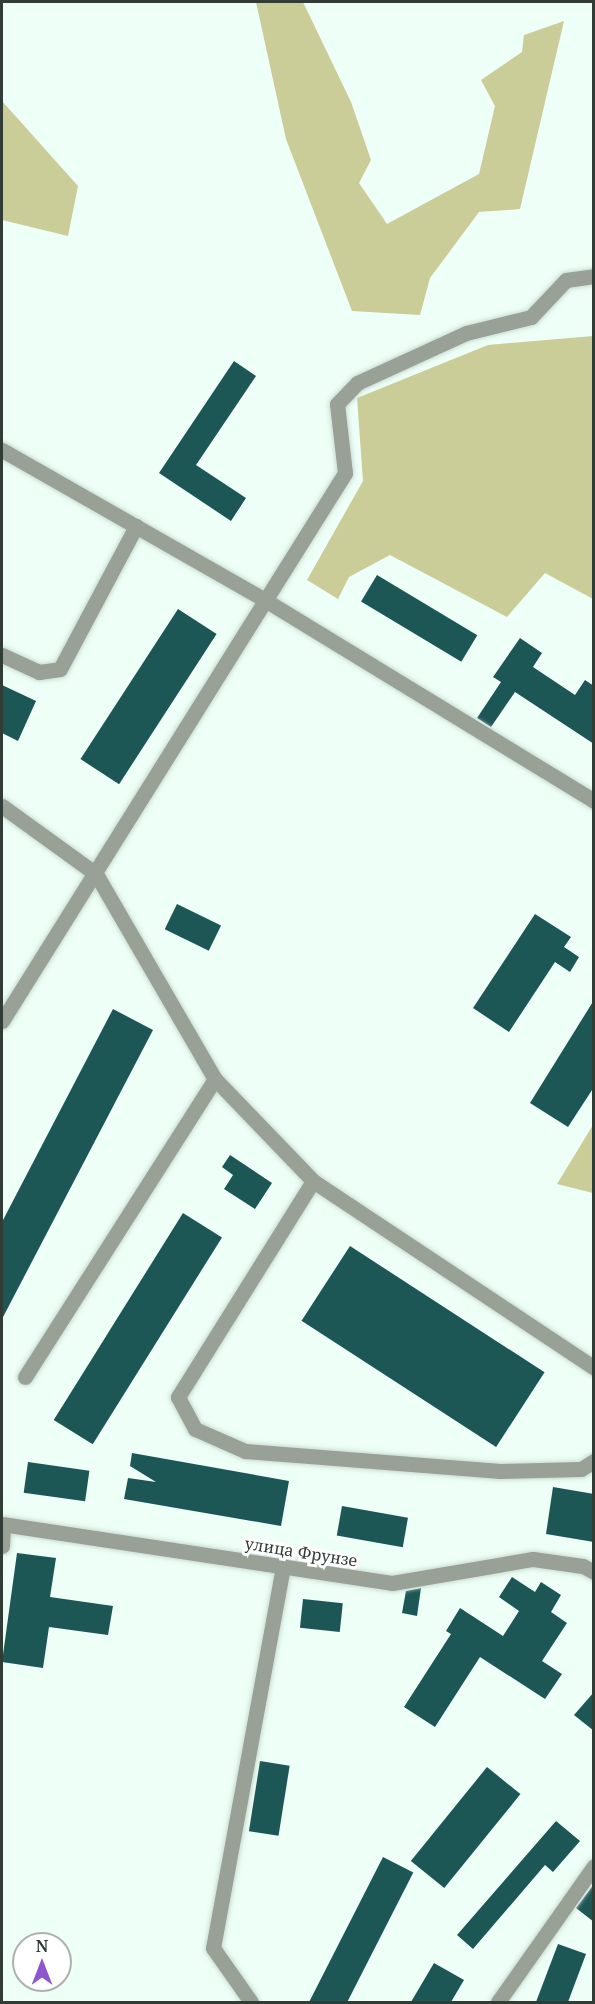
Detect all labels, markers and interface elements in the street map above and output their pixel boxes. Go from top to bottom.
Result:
street label: улица Фрунзе [243,1534,359,1570]
north arrow [12,1932,72,1992]
text: N [36,1935,48,1957]

